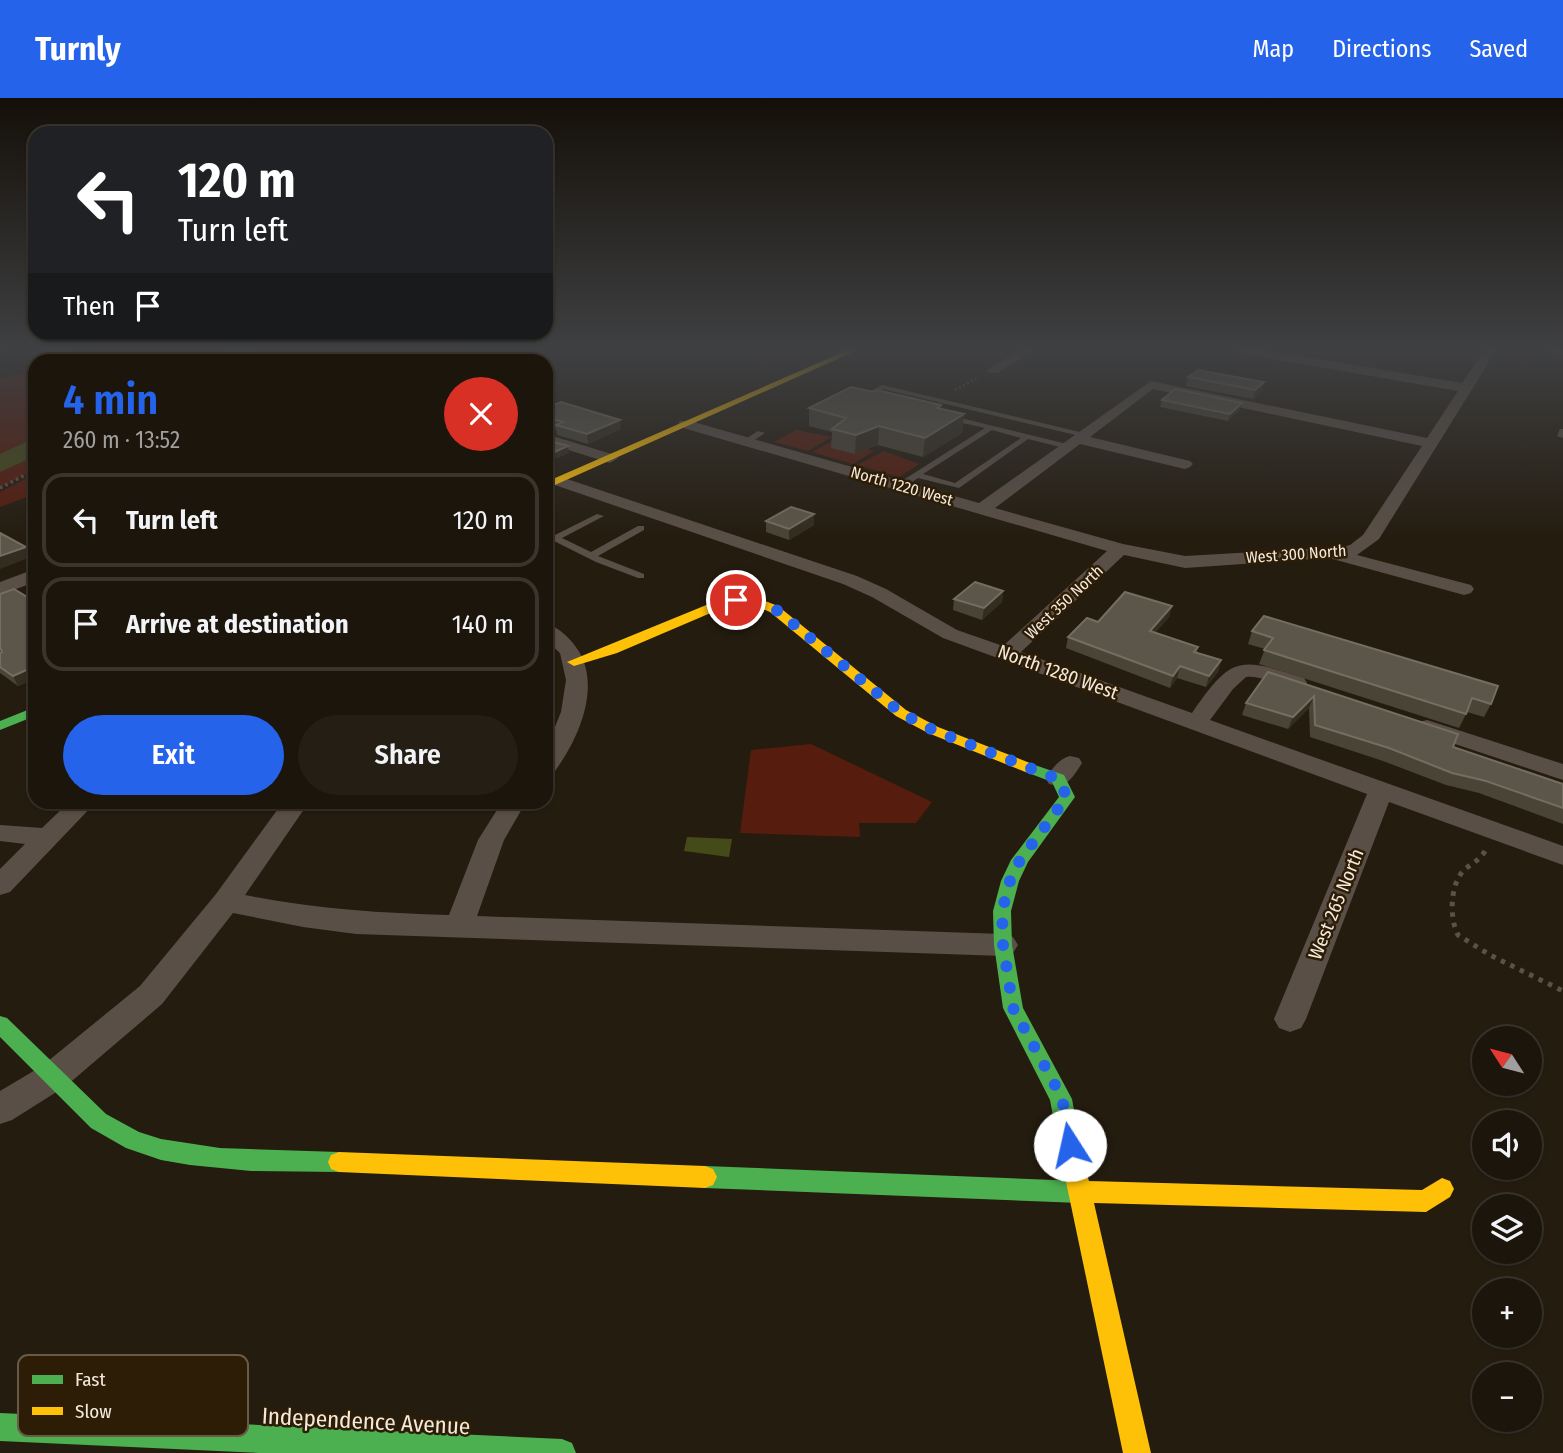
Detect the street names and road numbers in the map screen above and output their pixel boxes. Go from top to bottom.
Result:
street label: North 1220 West [849,462,956,510]
street label: West 300 North [1245,541,1347,567]
street label: West 350 North [1021,561,1107,643]
street label: North 1280 West [995,640,1122,705]
street label: West 265 North [1303,845,1369,963]
street label: Independence Avenue [261,1402,471,1440]

